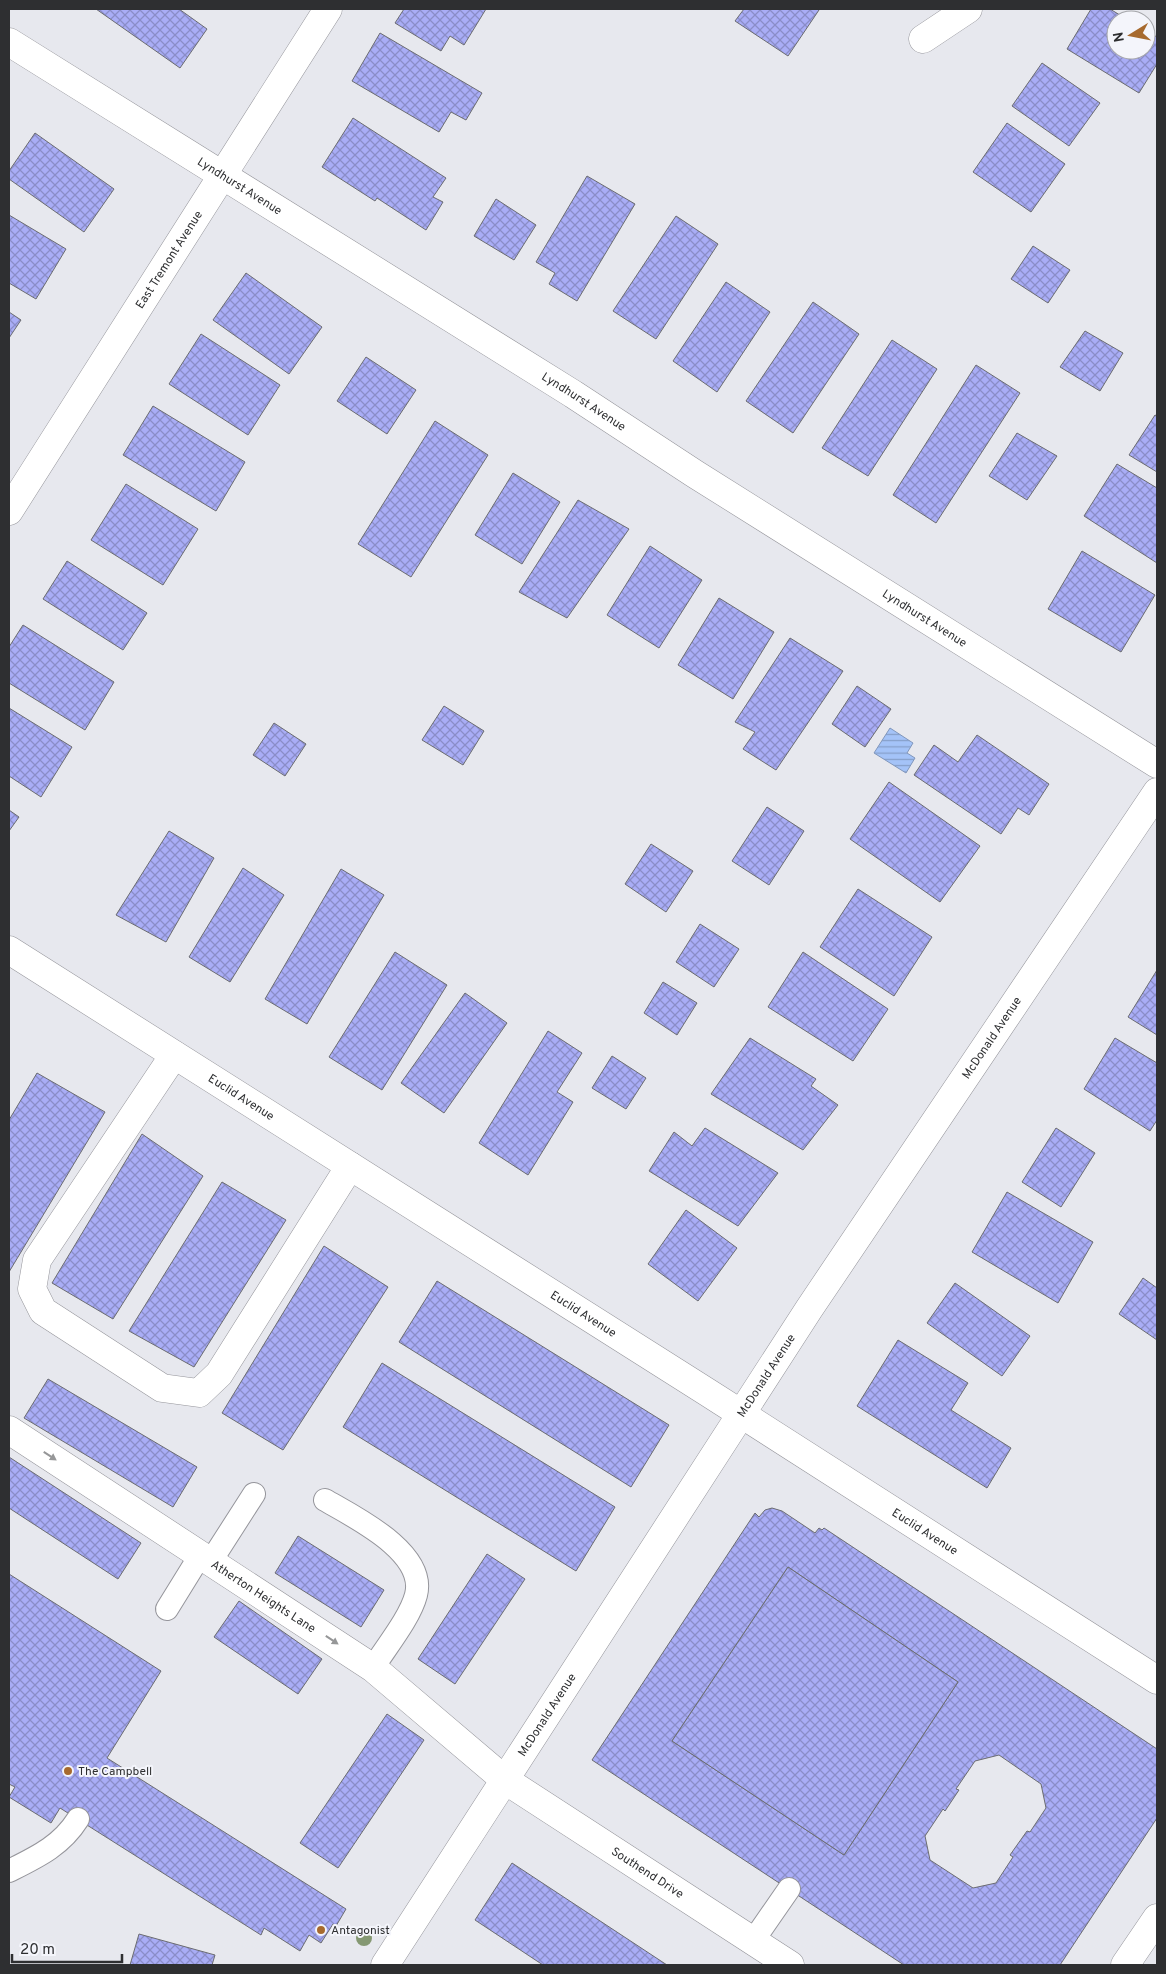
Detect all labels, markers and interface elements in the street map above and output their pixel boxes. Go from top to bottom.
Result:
north arrow [1106,10,1156,60]
text: N [1110,31,1129,43]
street label: Lyndhurst Avenue [194,154,285,219]
street label: East Tremont Avenue [133,208,207,312]
street label: Lyndhurst Avenue [538,369,628,435]
street label: Lyndhurst Avenue [879,586,970,652]
street label: McDonald Avenue [959,994,1026,1083]
street label: Euclid Avenue [205,1071,277,1125]
street label: Euclid Avenue [547,1288,619,1342]
street label: McDonald Avenue [734,1331,800,1421]
one-way arrow [43,1451,56,1461]
street label: Euclid Avenue [888,1505,961,1559]
street label: Atherton Heights Lane [207,1557,318,1637]
one-way arrow [326,1635,339,1645]
street label: McDonald Avenue [515,1671,580,1760]
place label: The Campbell [78,1764,152,1780]
marker: The Campbell [62,1765,74,1777]
street label: Southend Drive [608,1844,686,1903]
place label: Antagonist [331,1923,390,1939]
marker: Antagonist [315,1924,327,1936]
scale bar [12,1932,122,1964]
text: 20 m [20,1941,55,1960]

